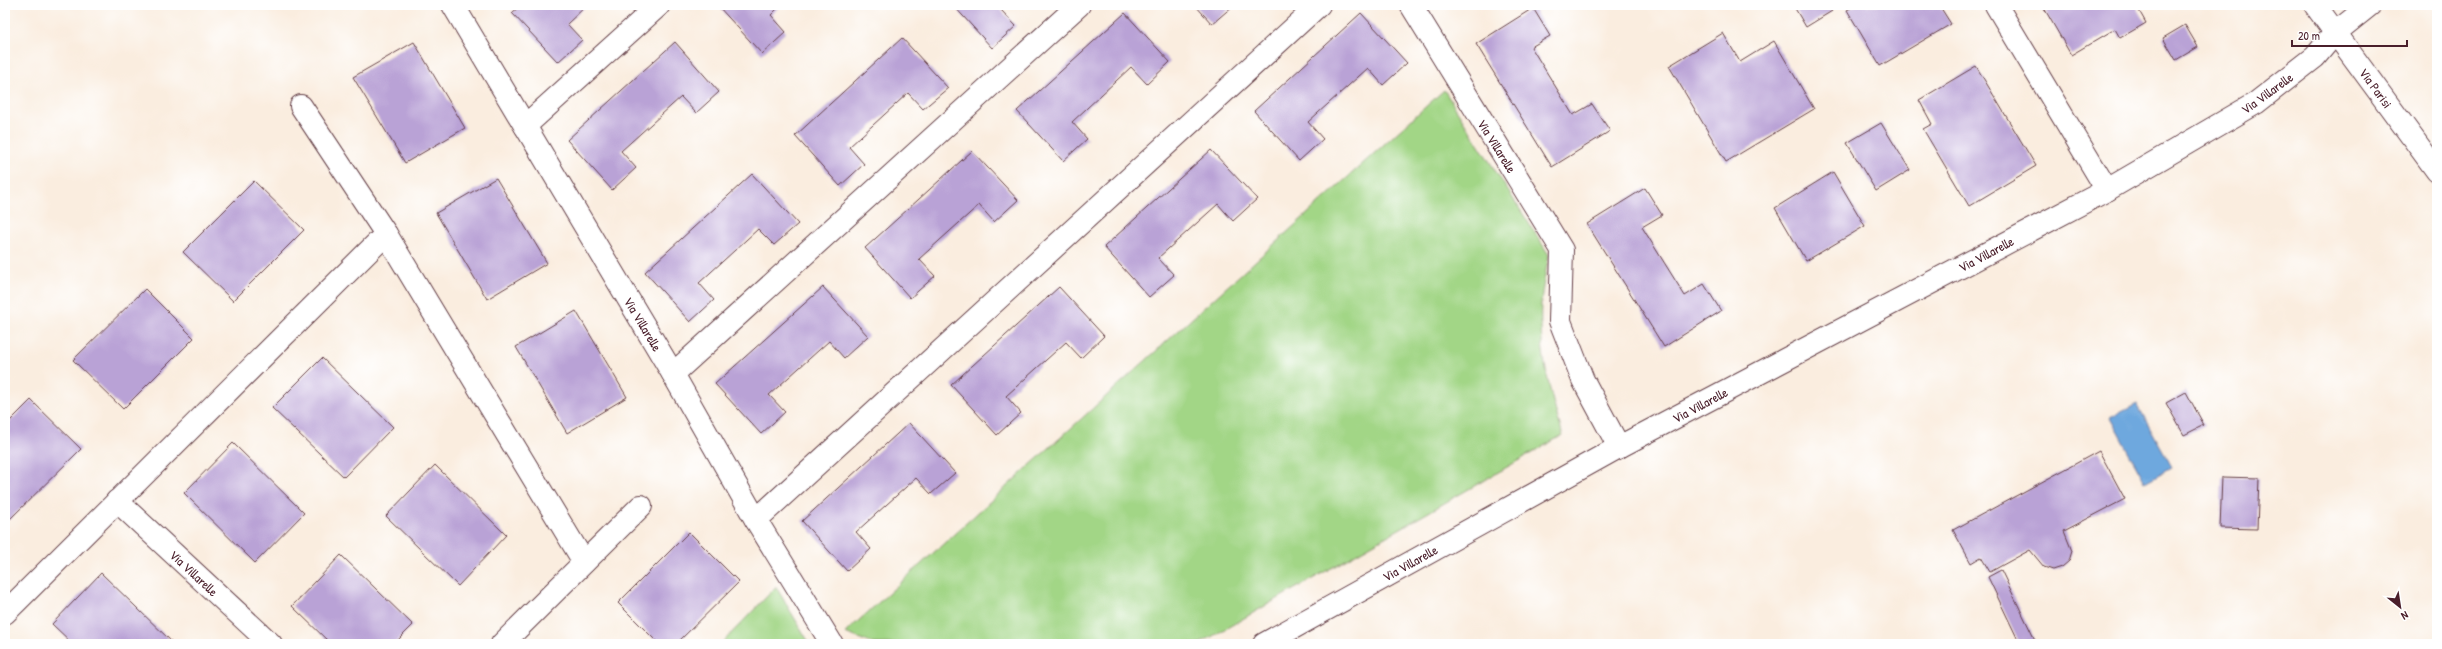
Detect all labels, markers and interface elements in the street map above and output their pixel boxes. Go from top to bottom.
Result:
scale bar [2292,22,2407,48]
text: 20 m [2298,27,2320,44]
street label: Via Parisi [2355,64,2397,112]
street label: Via Villarelle [2237,68,2297,118]
street label: Via Villarelle [1473,116,1521,176]
street label: Via Villarelle [1955,232,2017,276]
street label: Via Villarelle [620,294,666,354]
street label: Via Villarelle [1669,383,1731,427]
street label: Via Villarelle [1379,541,1441,585]
street label: Via Villarelle [166,546,222,600]
north arrow [2380,587,2420,627]
text: N [2399,608,2411,623]

